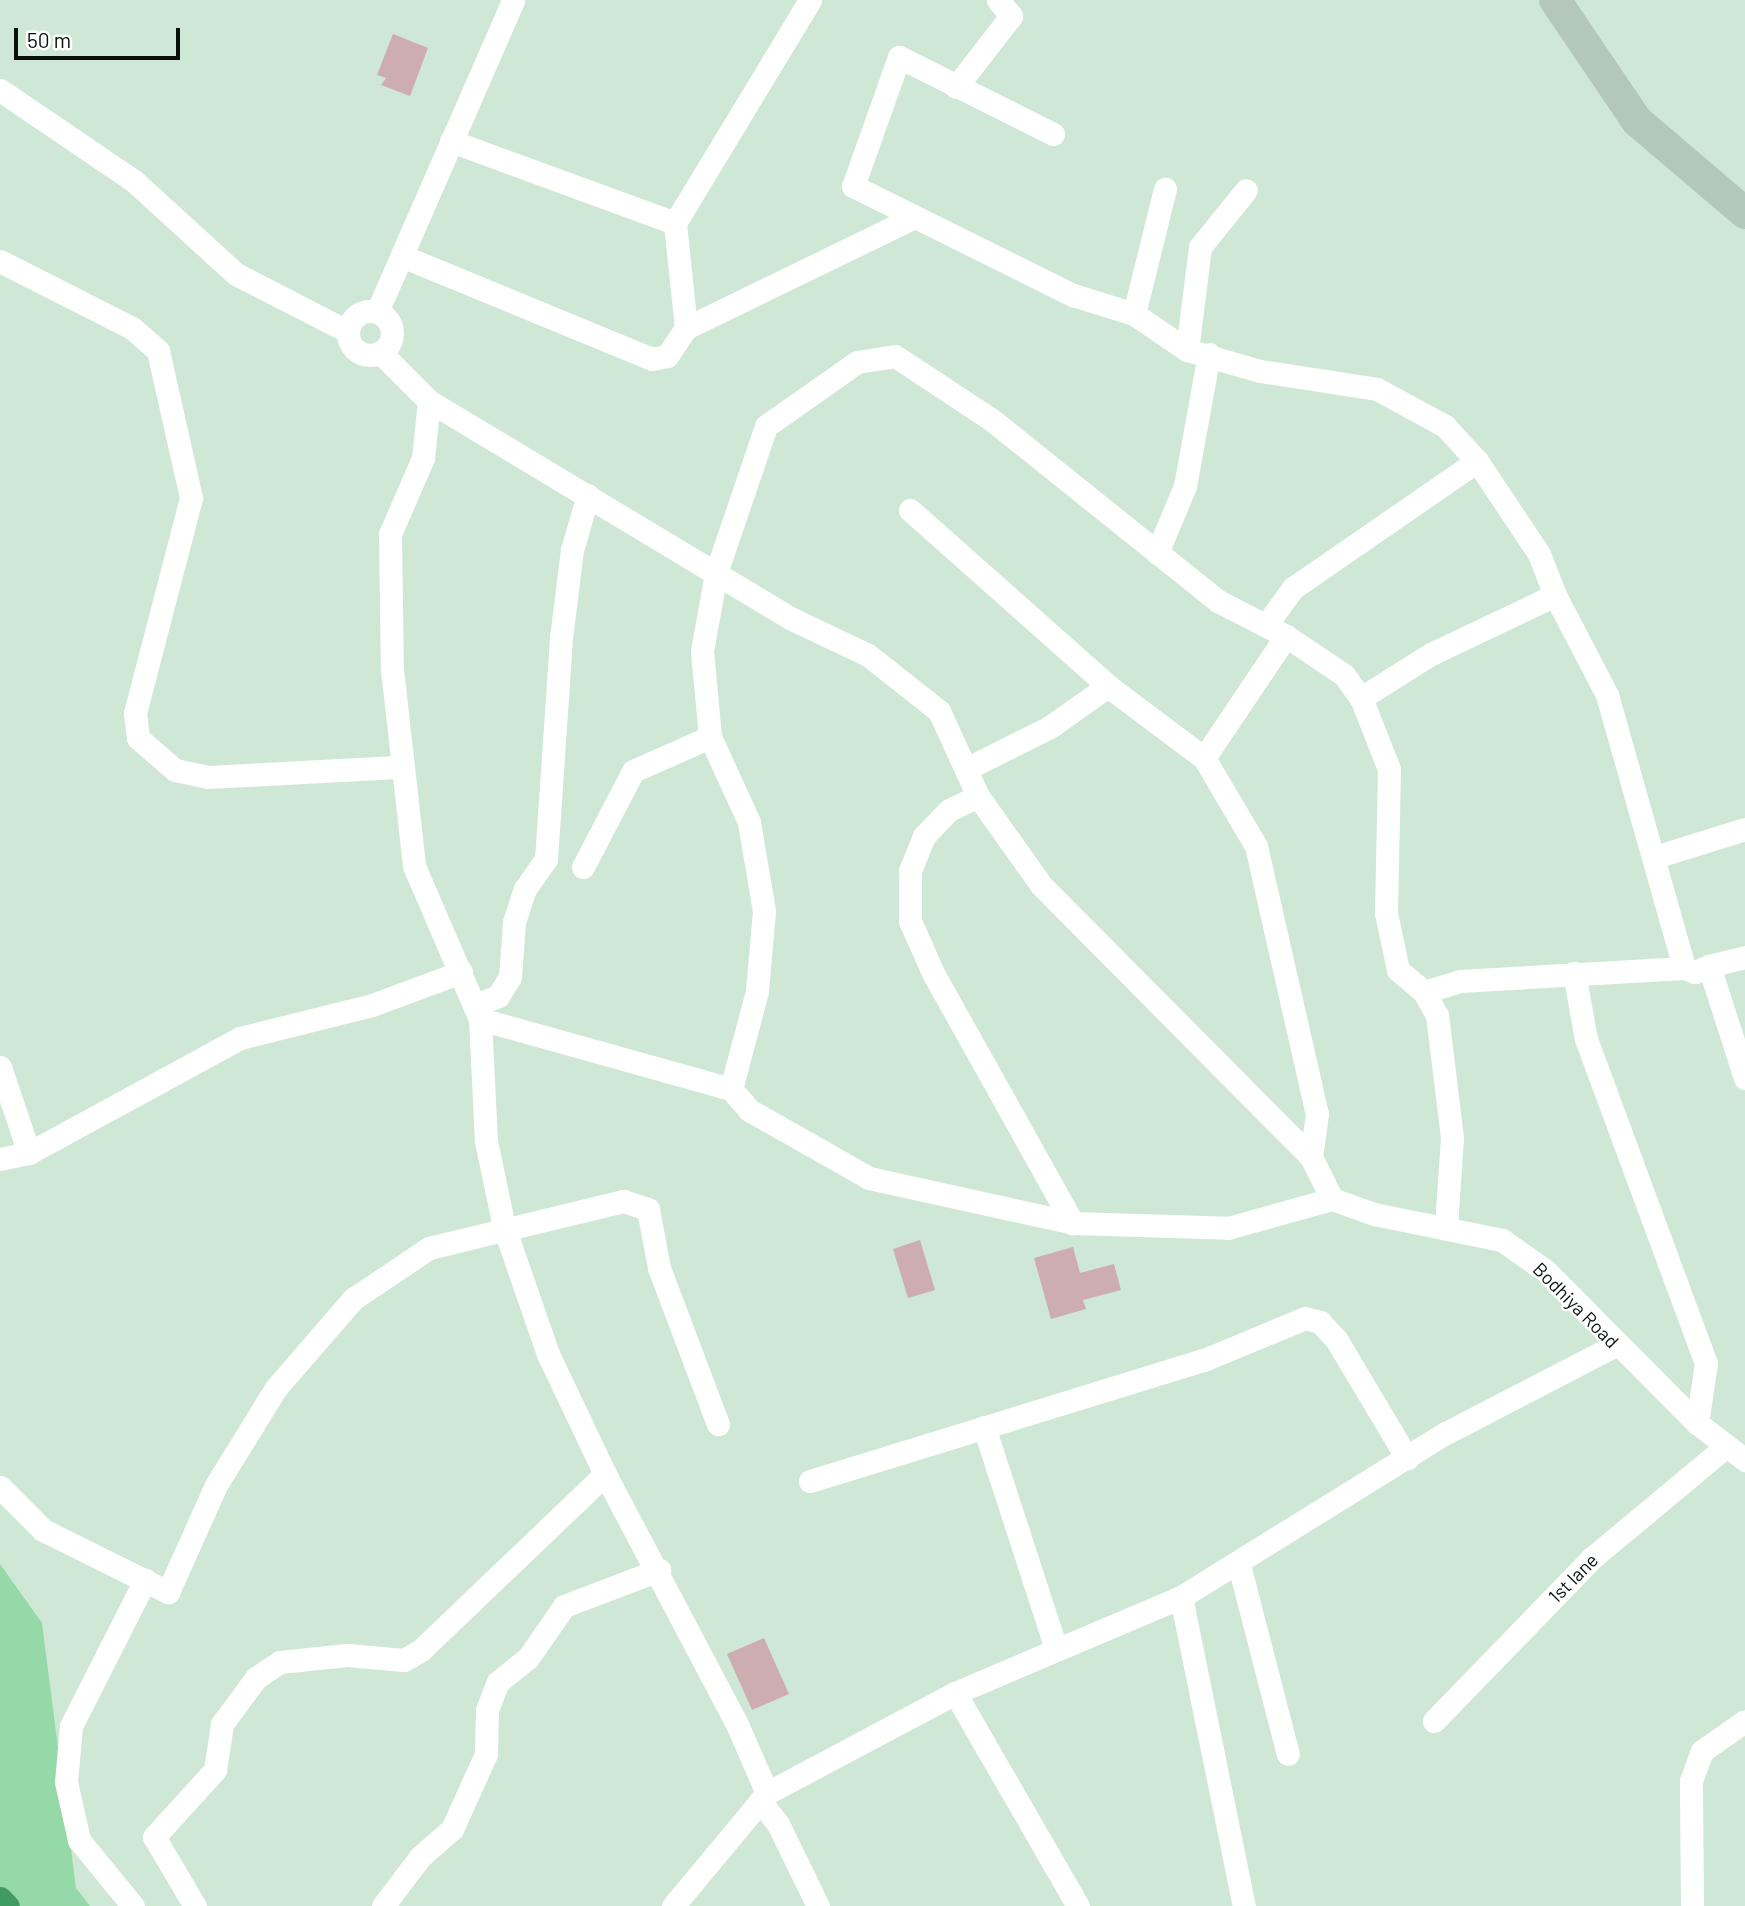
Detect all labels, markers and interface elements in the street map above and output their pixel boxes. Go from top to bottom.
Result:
scale bar [18,14,184,58]
text: 50 m [27,27,71,52]
street label: Bodhiya Road [1528,1257,1624,1353]
street label: 1st lane [1543,1548,1603,1608]

